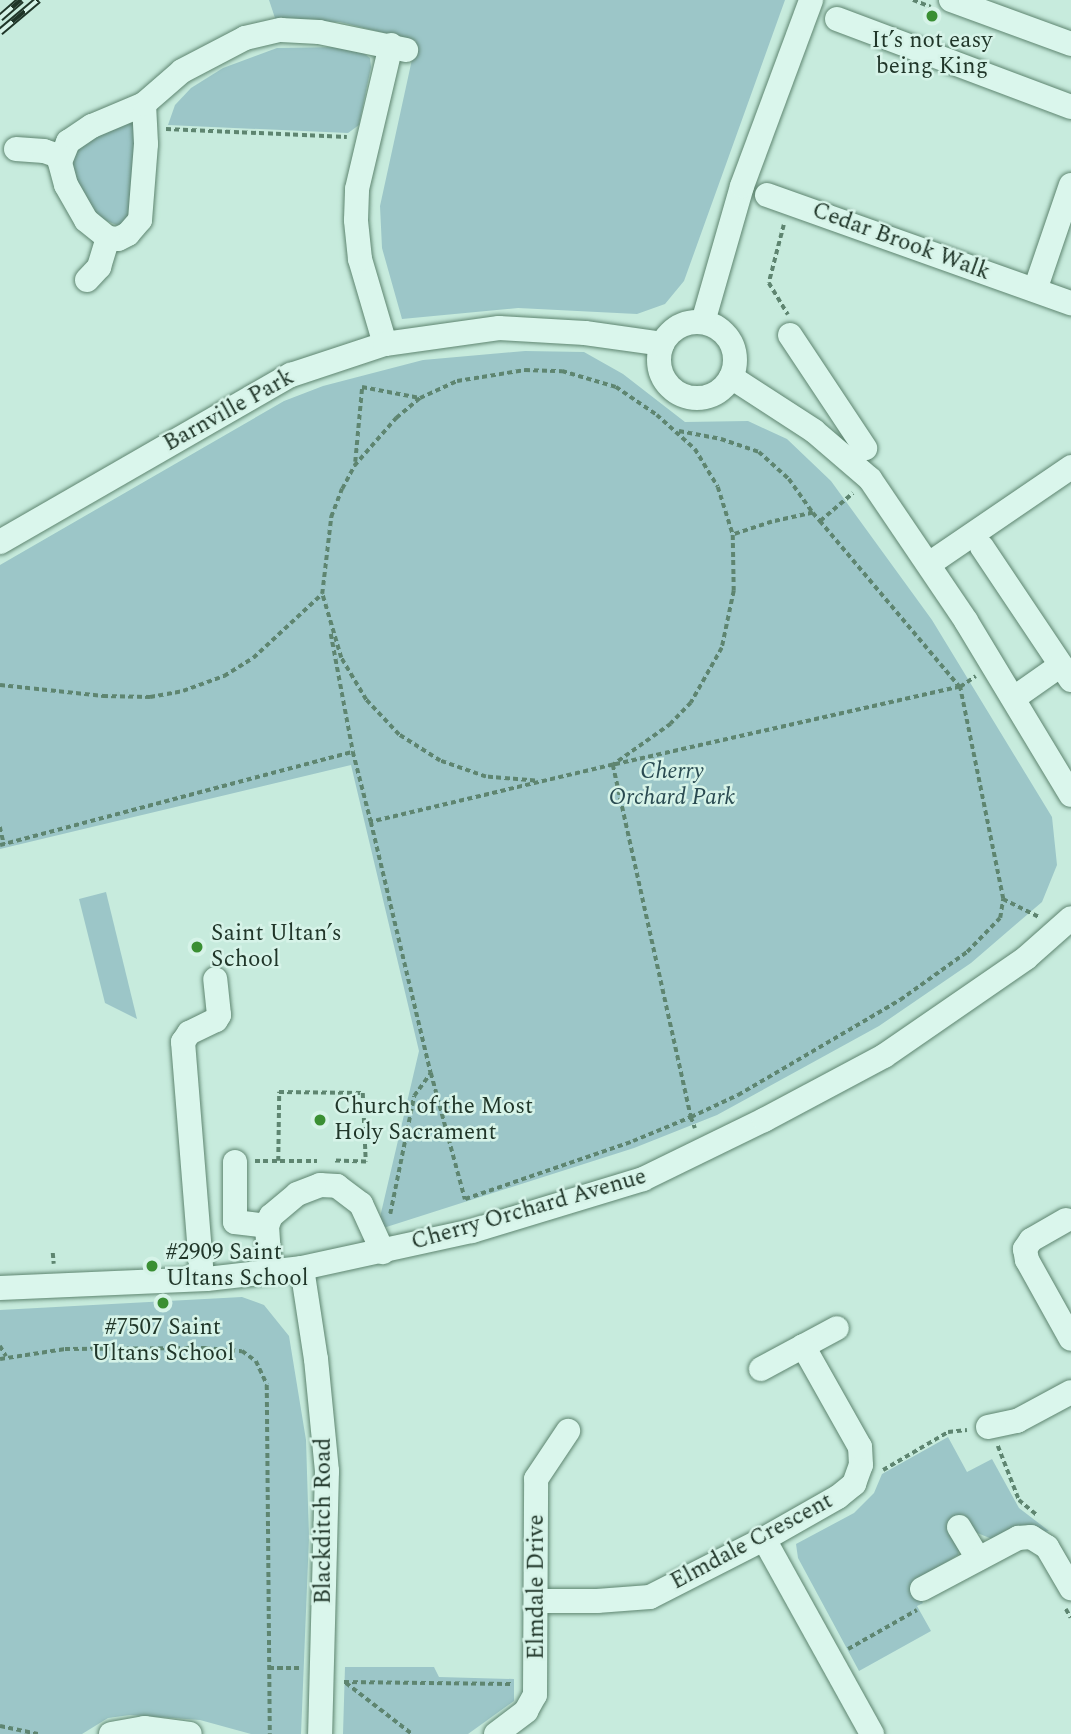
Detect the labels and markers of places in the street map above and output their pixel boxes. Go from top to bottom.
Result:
marker: It’s not easy being King [924,8,940,24]
place label: It’s not easy being King [872,27,992,81]
place label: Saint Ultan’s School [211,920,342,974]
marker: Saint Ultan’s School [189,939,205,955]
place label: Church of the Most Holy Sacrament [334,1093,533,1147]
marker: Church of the Most Holy Sacrament [312,1112,328,1128]
place label: #2909 Saint Ultans School [166,1239,308,1293]
marker: #2909 Saint Ultans School [144,1258,160,1274]
marker: #7507 Saint Ultans School [155,1295,171,1311]
place label: #7507 Saint Ultans School [92,1314,234,1368]

